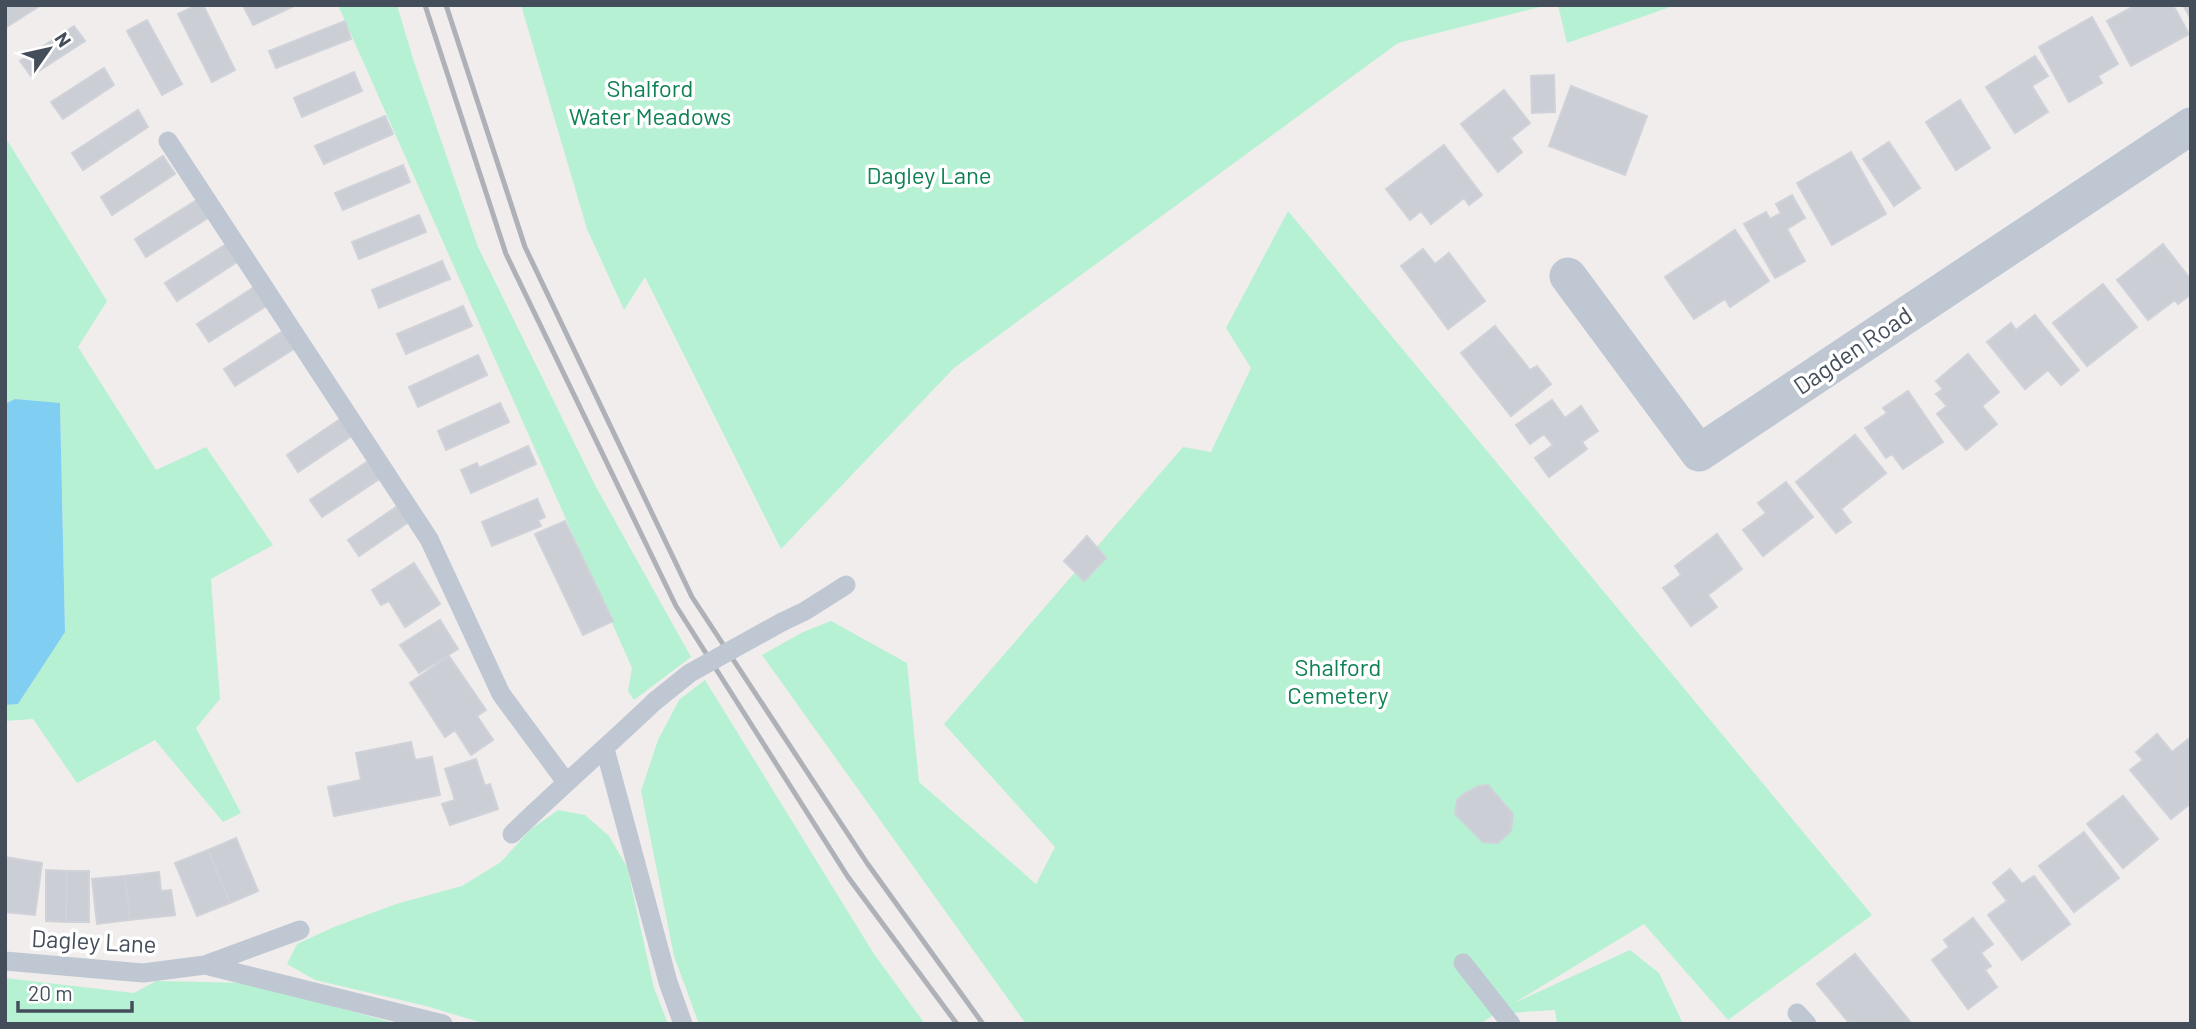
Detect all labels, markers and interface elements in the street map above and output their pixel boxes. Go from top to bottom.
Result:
north arrow [14,14,84,84]
text: N [50,28,77,51]
park label: Shalford Water Meadows [569,73,731,130]
park label: Dagley Lane [866,160,992,189]
street label: Dagden Road [1787,300,1917,400]
park label: Shalford Cemetery [1287,652,1389,709]
street label: Dagley Lane [31,923,157,958]
scale bar [18,970,131,1014]
text: 20 m [28,980,73,1005]

